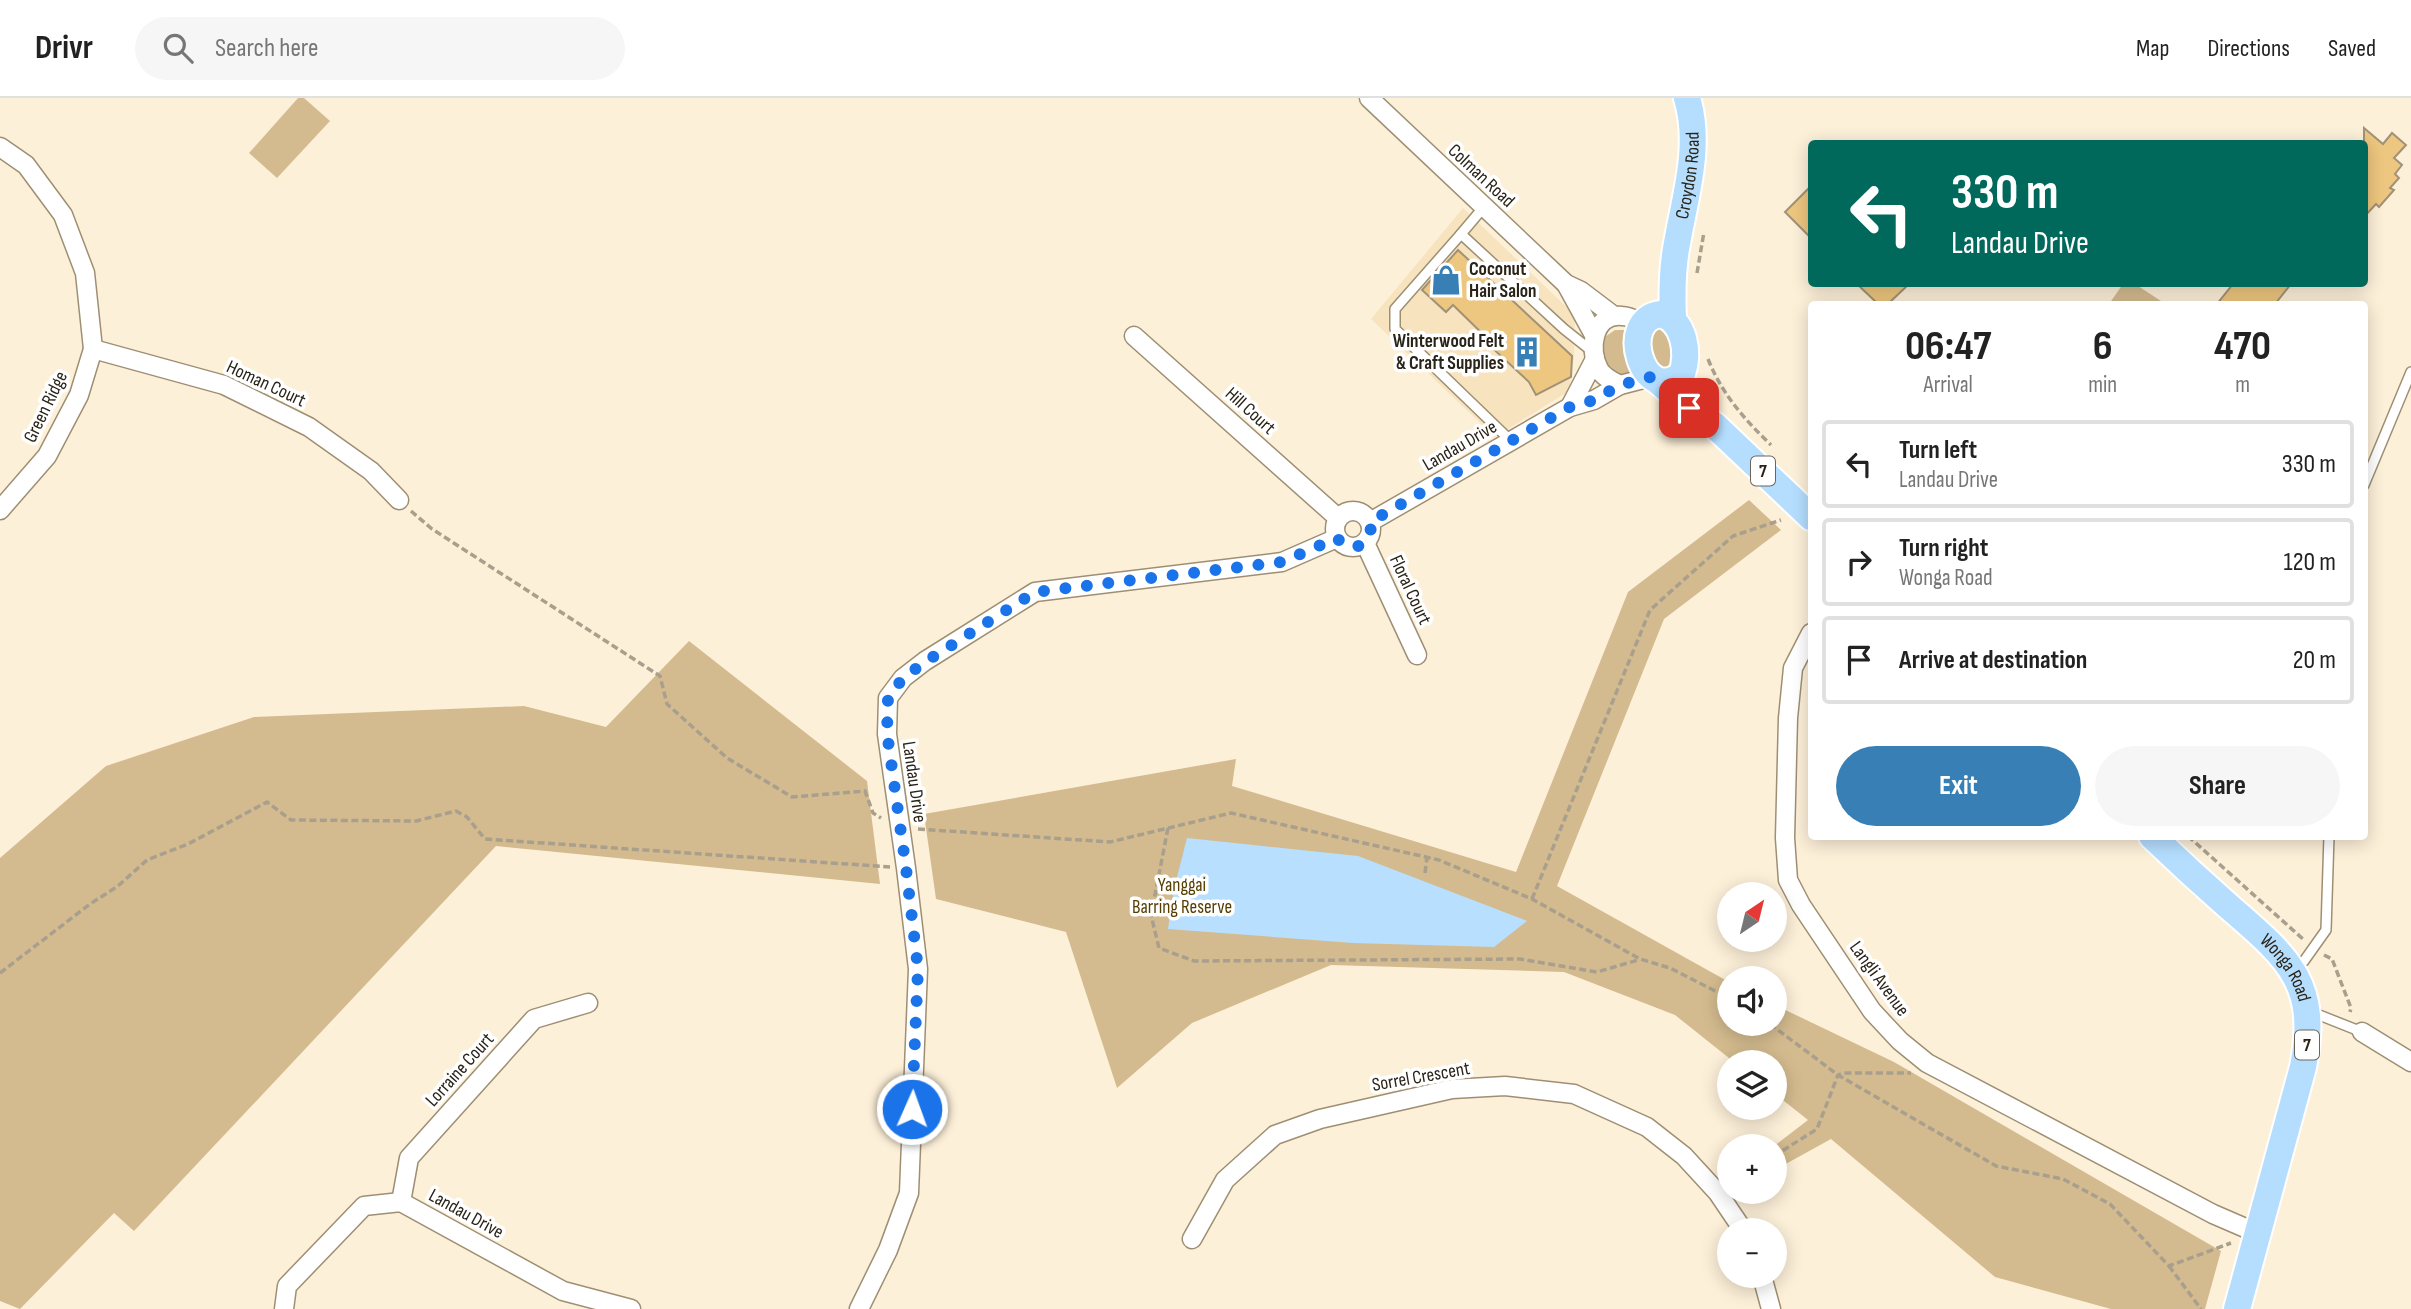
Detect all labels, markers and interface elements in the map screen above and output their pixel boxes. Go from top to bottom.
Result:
search box [135,17,625,80]
text: Drivr [35,28,93,68]
icon: search [159,29,197,67]
text: Search here [215,33,318,64]
text: Map [2136,34,2169,63]
text: Directions [2207,34,2290,63]
text: Saved [2328,34,2376,63]
street label: Croydon Road [1670,131,1704,221]
street label: Colman Road [1443,139,1519,213]
text: 330 m [1951,164,2058,223]
icon: left [1836,168,1927,259]
text: Landau Drive [1951,224,2089,263]
place label: Coconut Hair Salon [1469,258,1537,303]
shop icon: Coconut Hair Salon [1429,263,1463,297]
text: 06:47 [1905,321,1991,372]
text: 6 [2093,321,2113,372]
text: 470 [2214,321,2271,372]
place label: Winterwood Felt & Craft Supplies [1393,330,1504,375]
building icon: Winterwood Felt & Craft Supplies [1510,335,1544,369]
street label: Homan Court [223,356,309,412]
street label: Green Ridge [19,368,73,446]
text: Arrival [1923,371,1973,399]
text: min [2088,371,2117,399]
text: m [2235,371,2250,399]
pin [1659,378,1719,438]
street label: Hill Court [1220,383,1280,440]
icon: arrive [1670,389,1708,427]
street label: Landau Drive [1419,416,1501,476]
text: Turn left [1899,435,1977,466]
icon: left [1840,445,1878,483]
text: 330 m [2282,449,2336,480]
road number: 7 [1751,456,1775,486]
text: Landau Drive [1899,466,1998,494]
text: Turn right [1899,533,1988,564]
icon: right [1840,543,1878,581]
text: 120 m [2283,547,2336,578]
street label: Floral Court [1384,552,1436,629]
text: Wonga Road [1899,564,1993,592]
icon: arrive [1840,641,1878,679]
text: Arrive at destination [1899,645,2087,676]
text: 20 m [2293,645,2336,676]
street label: Landau Drive [897,740,931,824]
button: Exit [1836,746,2081,826]
button: Share [2095,746,2340,826]
park label: Yanggai Barring Reserve [1132,874,1232,919]
north arrow [1717,882,1787,952]
map controls [1717,882,1787,1288]
street label: Wonga Road [2255,929,2316,1004]
street label: Langli Avenue [1844,937,1914,1021]
button: sound [1717,966,1787,1036]
street label: Lorraine Court [421,1028,499,1112]
road number: 7 [2295,1030,2319,1060]
button: layers [1717,1050,1787,1120]
street label: Sorrel Crescent [1370,1057,1472,1097]
position arrow [875,1072,949,1146]
button: + [1717,1134,1787,1204]
street label: Landau Drive [425,1184,507,1244]
button: − [1717,1218,1787,1288]

